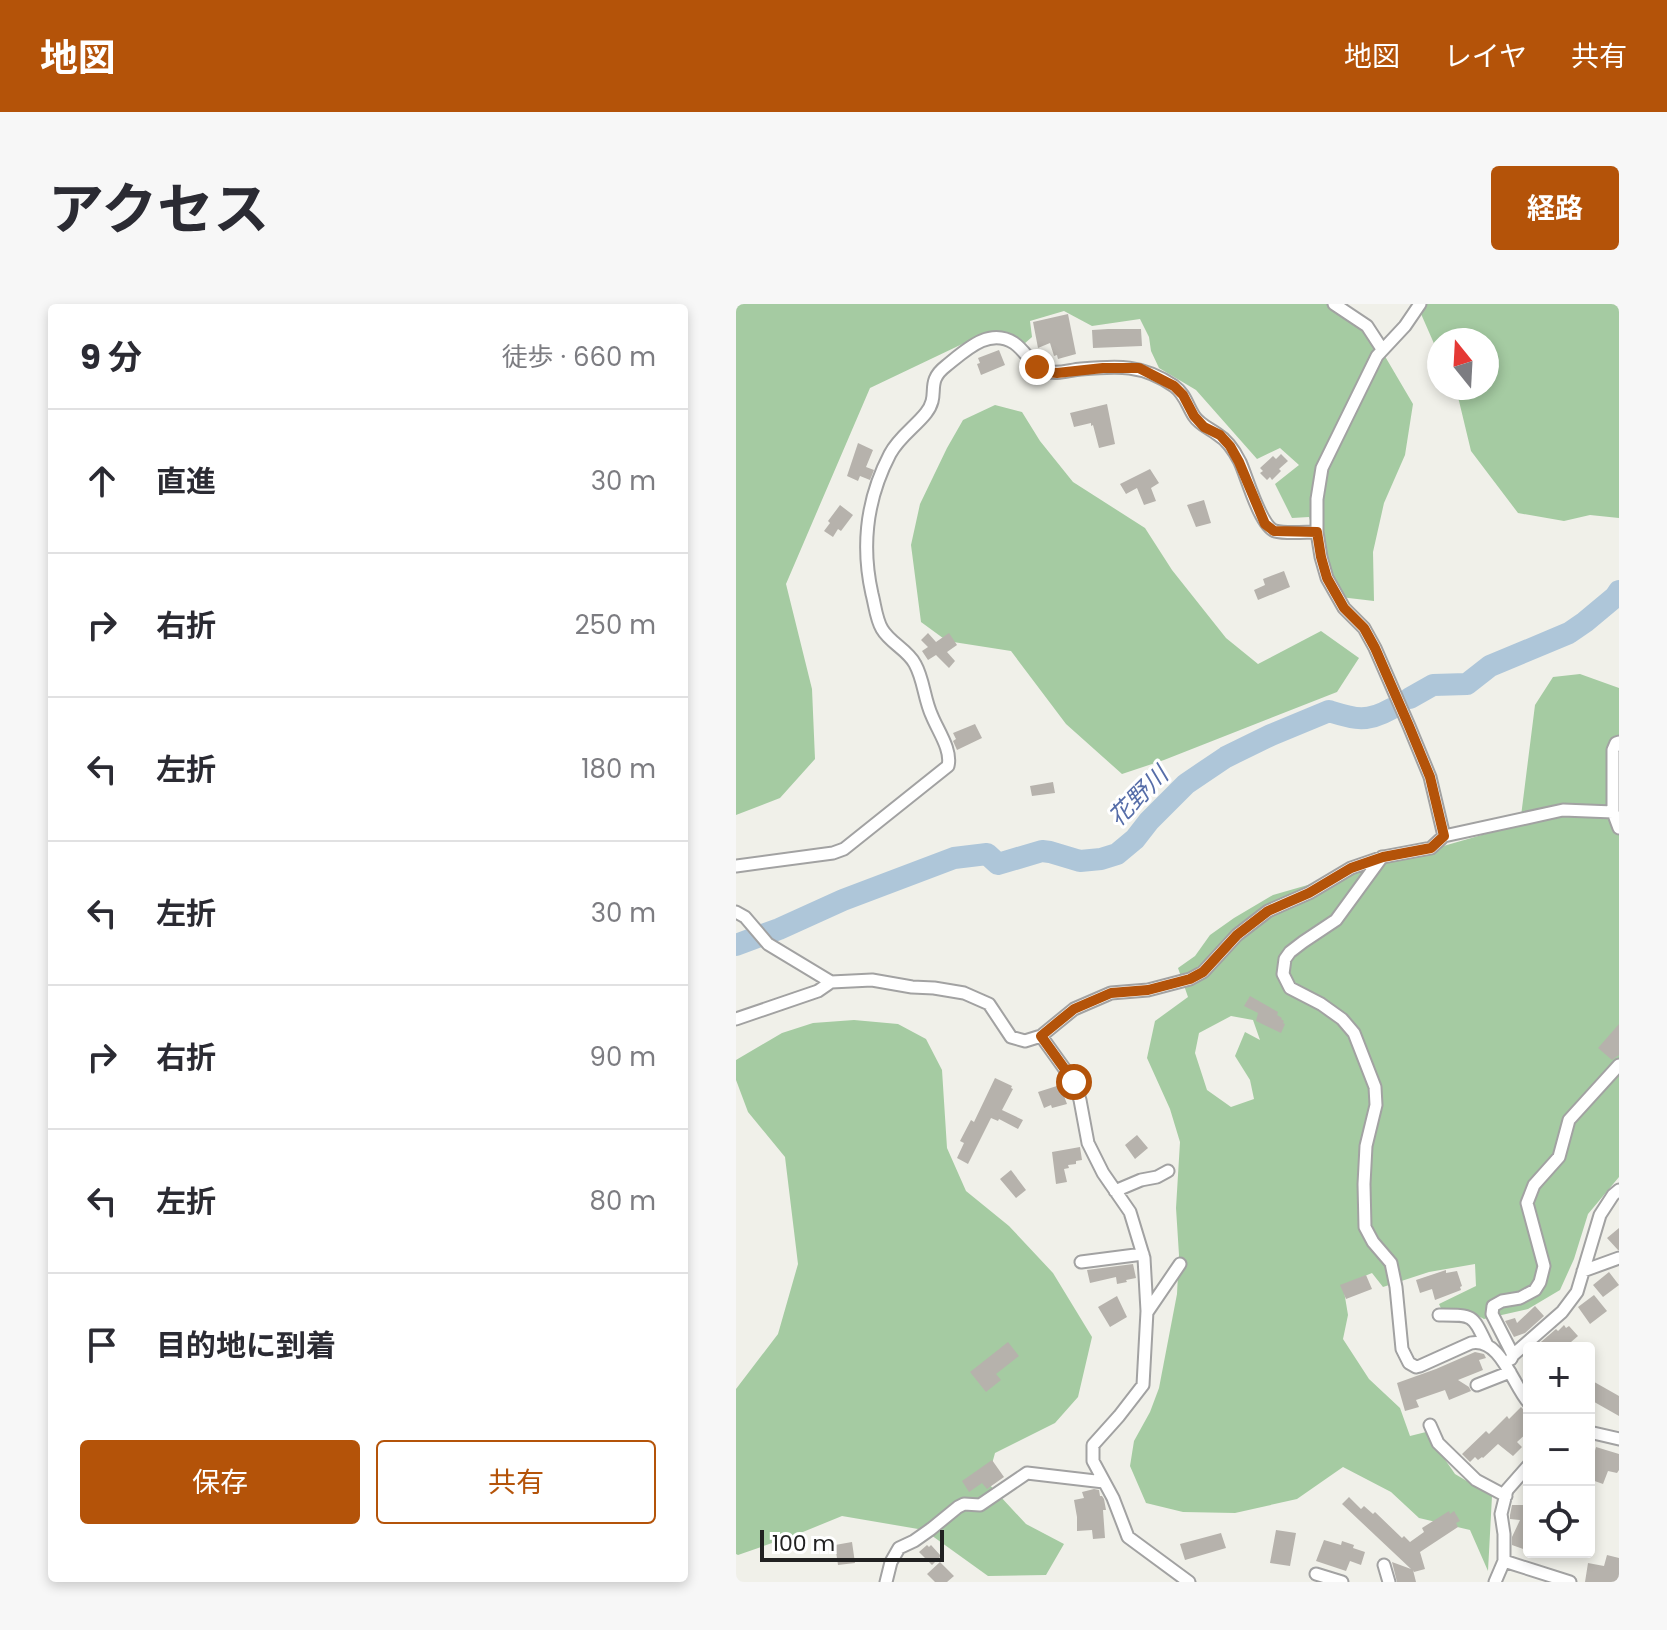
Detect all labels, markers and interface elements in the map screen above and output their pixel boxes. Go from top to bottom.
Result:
text: 地図 [40,31,116,84]
text: 地図 [1344,37,1400,76]
text: レイヤ [1444,37,1527,76]
text: 共有 [1571,37,1627,76]
button: 経路 [1491,166,1619,250]
text: アクセス [48,170,269,249]
north arrow [1427,328,1499,400]
text: 9 分 [80,333,142,381]
text: 徒歩 · 660 m [502,339,656,375]
route end [1019,349,1055,385]
icon: ahead [80,459,124,503]
text: 直進 [156,460,216,503]
text: 30 m [591,463,656,499]
icon: right [80,603,124,647]
text: 右折 [156,604,216,647]
text: 250 m [575,607,656,643]
icon: left [80,747,124,791]
text: 左折 [156,748,216,791]
text: 180 m [581,751,656,787]
water label: 花野川 [1101,757,1177,833]
icon: left [80,891,124,935]
text: 左折 [156,892,216,935]
text: 30 m [591,895,656,931]
icon: right [80,1035,124,1079]
text: 右折 [156,1036,216,1079]
text: 90 m [590,1039,656,1075]
route start [1056,1064,1092,1100]
icon: left [80,1179,124,1223]
text: 左折 [156,1180,216,1223]
text: 80 m [590,1183,656,1219]
icon: arrive [80,1323,124,1367]
text: 目的地に到着 [156,1324,336,1367]
map controls [1523,1342,1595,1558]
button: + [1523,1342,1595,1414]
button: − [1523,1414,1595,1486]
button: 保存 [80,1440,360,1524]
button: 共有 [376,1440,656,1524]
button: locate [1523,1486,1595,1558]
scale bar [760,1526,944,1562]
text: 100 m [772,1528,835,1559]

